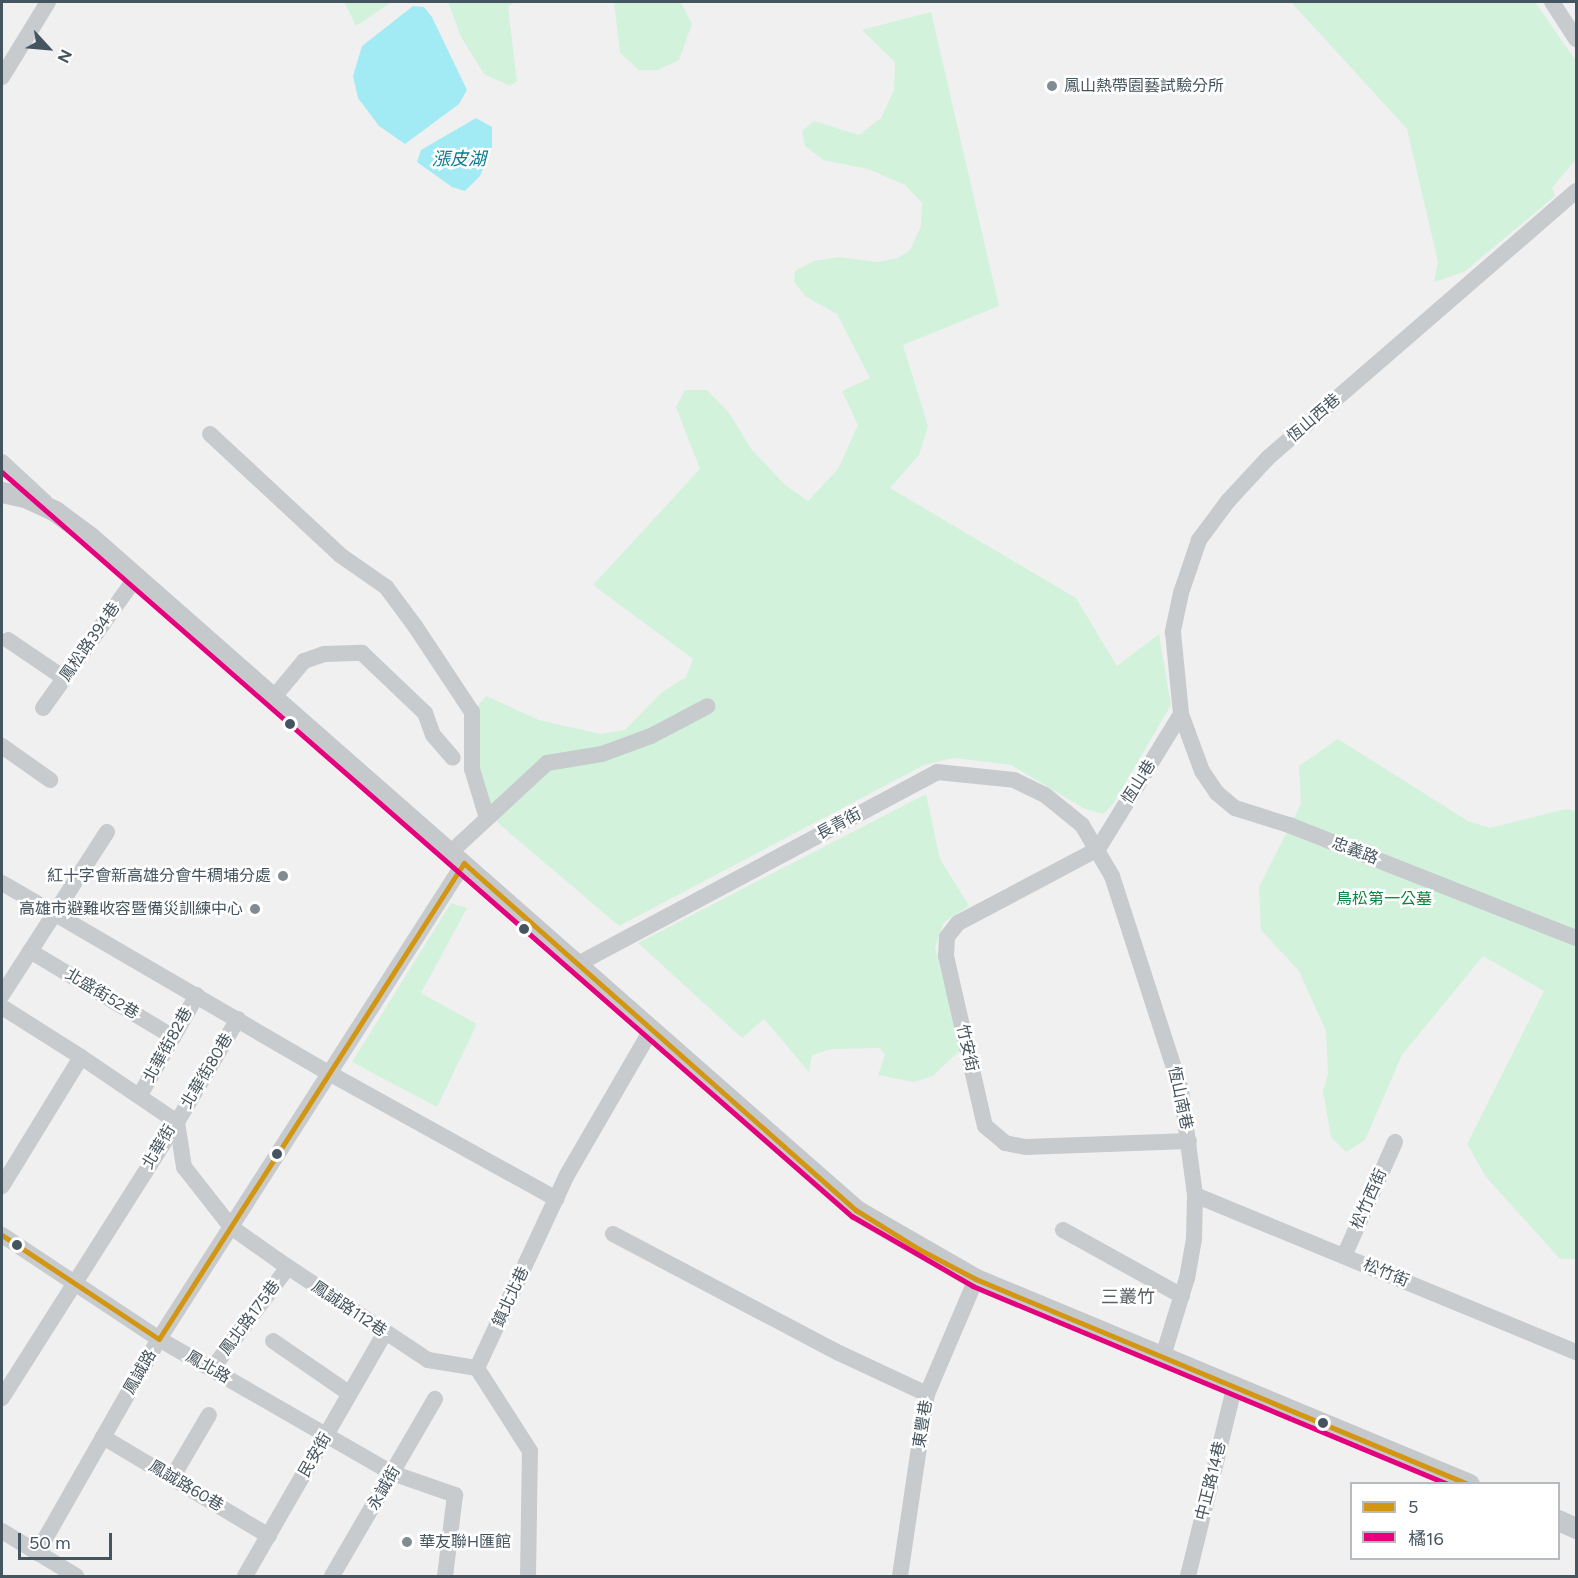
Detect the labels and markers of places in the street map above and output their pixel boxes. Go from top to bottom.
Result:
place label: 鳳山熱帶園藝試驗分所 [1064,76,1224,96]
marker: 鳳山熱帶園藝試驗分所 [1045,79,1059,93]
unlabelled marker [284,718,296,730]
place label: 紅十字會新高雄分會牛稠埔分處 [47,866,271,886]
marker: 紅十字會新高雄分會牛稠埔分處 [276,869,290,883]
place label: 高雄市避難收容暨備災訓練中心 [19,899,243,919]
marker: 高雄市避難收容暨備災訓練中心 [248,902,262,916]
unlabelled marker [518,923,530,935]
unlabelled marker [271,1148,283,1160]
unlabelled marker [11,1239,23,1251]
unlabelled marker [1317,1417,1329,1429]
place label: 華友聯H匯館 [419,1532,511,1552]
marker: 華友聯H匯館 [400,1535,414,1549]

